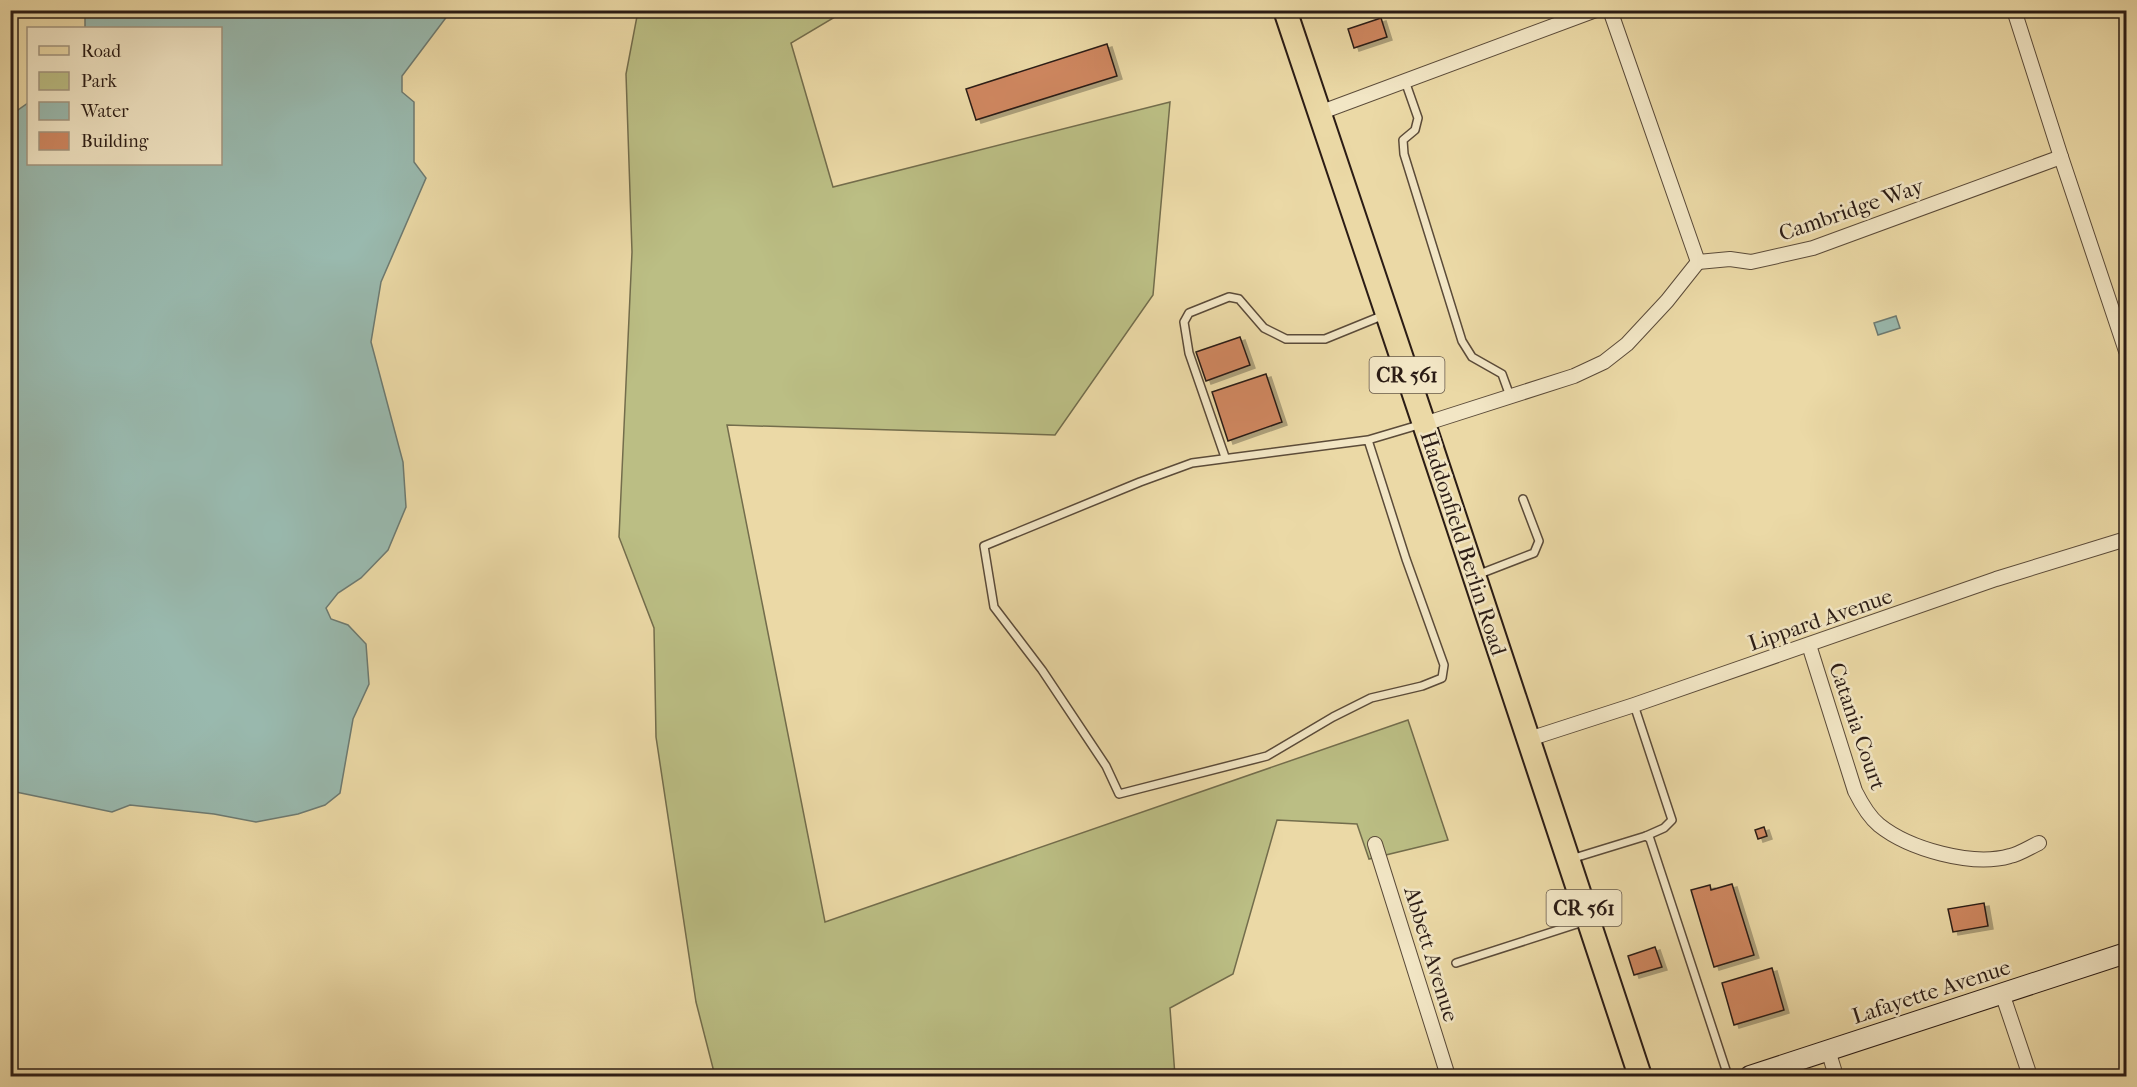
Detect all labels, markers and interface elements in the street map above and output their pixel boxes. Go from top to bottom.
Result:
legend [27,27,222,165]
text: Road [81,41,121,62]
text: Park [81,71,118,92]
text: Water [80,101,129,122]
text: Building [81,131,149,152]
street label: Cambridge Way [1776,173,1928,247]
road number: CR 561 [1370,357,1444,393]
street label: Haddonfield Berlin Road [1414,428,1512,660]
street label: Lippard Avenue [1745,583,1896,657]
street label: Catania Court [1823,659,1891,793]
street label: Abbett Avenue [1398,883,1464,1025]
road number: CR 561 [1546,890,1622,926]
street label: Lafayette Avenue [1849,954,2014,1030]

